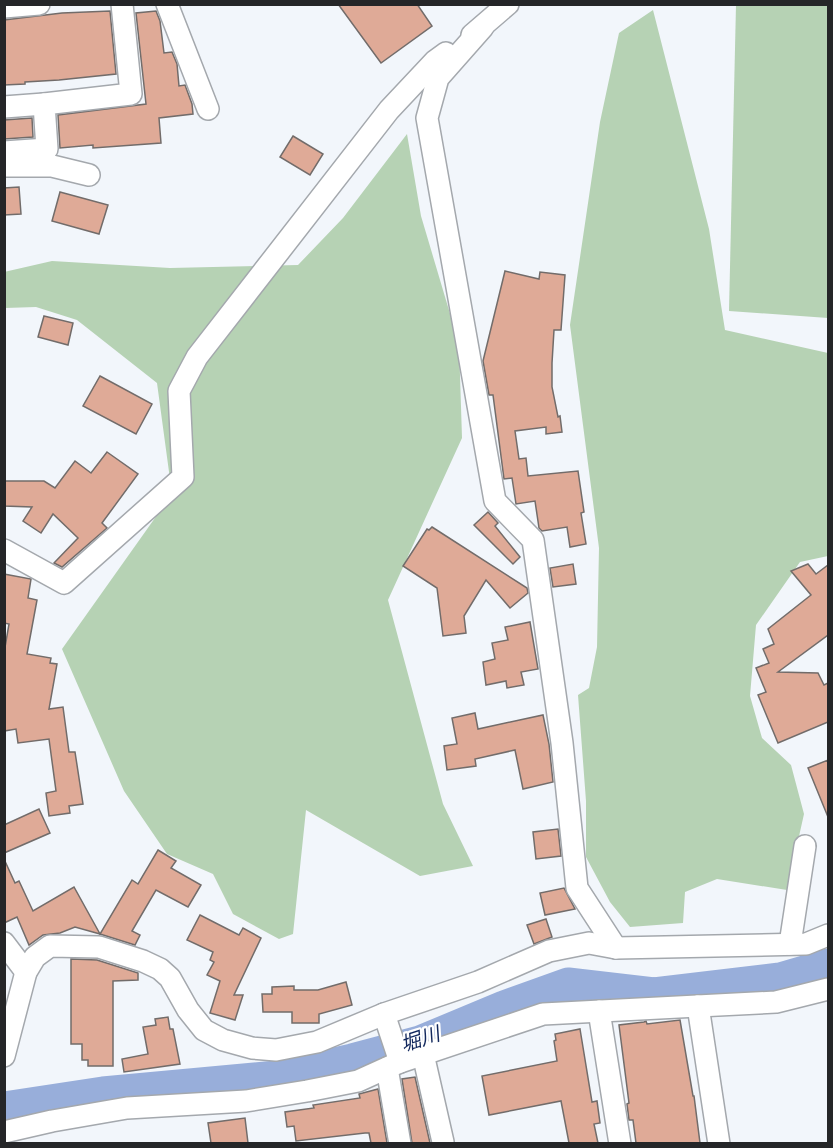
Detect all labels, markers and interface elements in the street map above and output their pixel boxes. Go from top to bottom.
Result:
water label: 堀川 [398,1022,444,1056]

